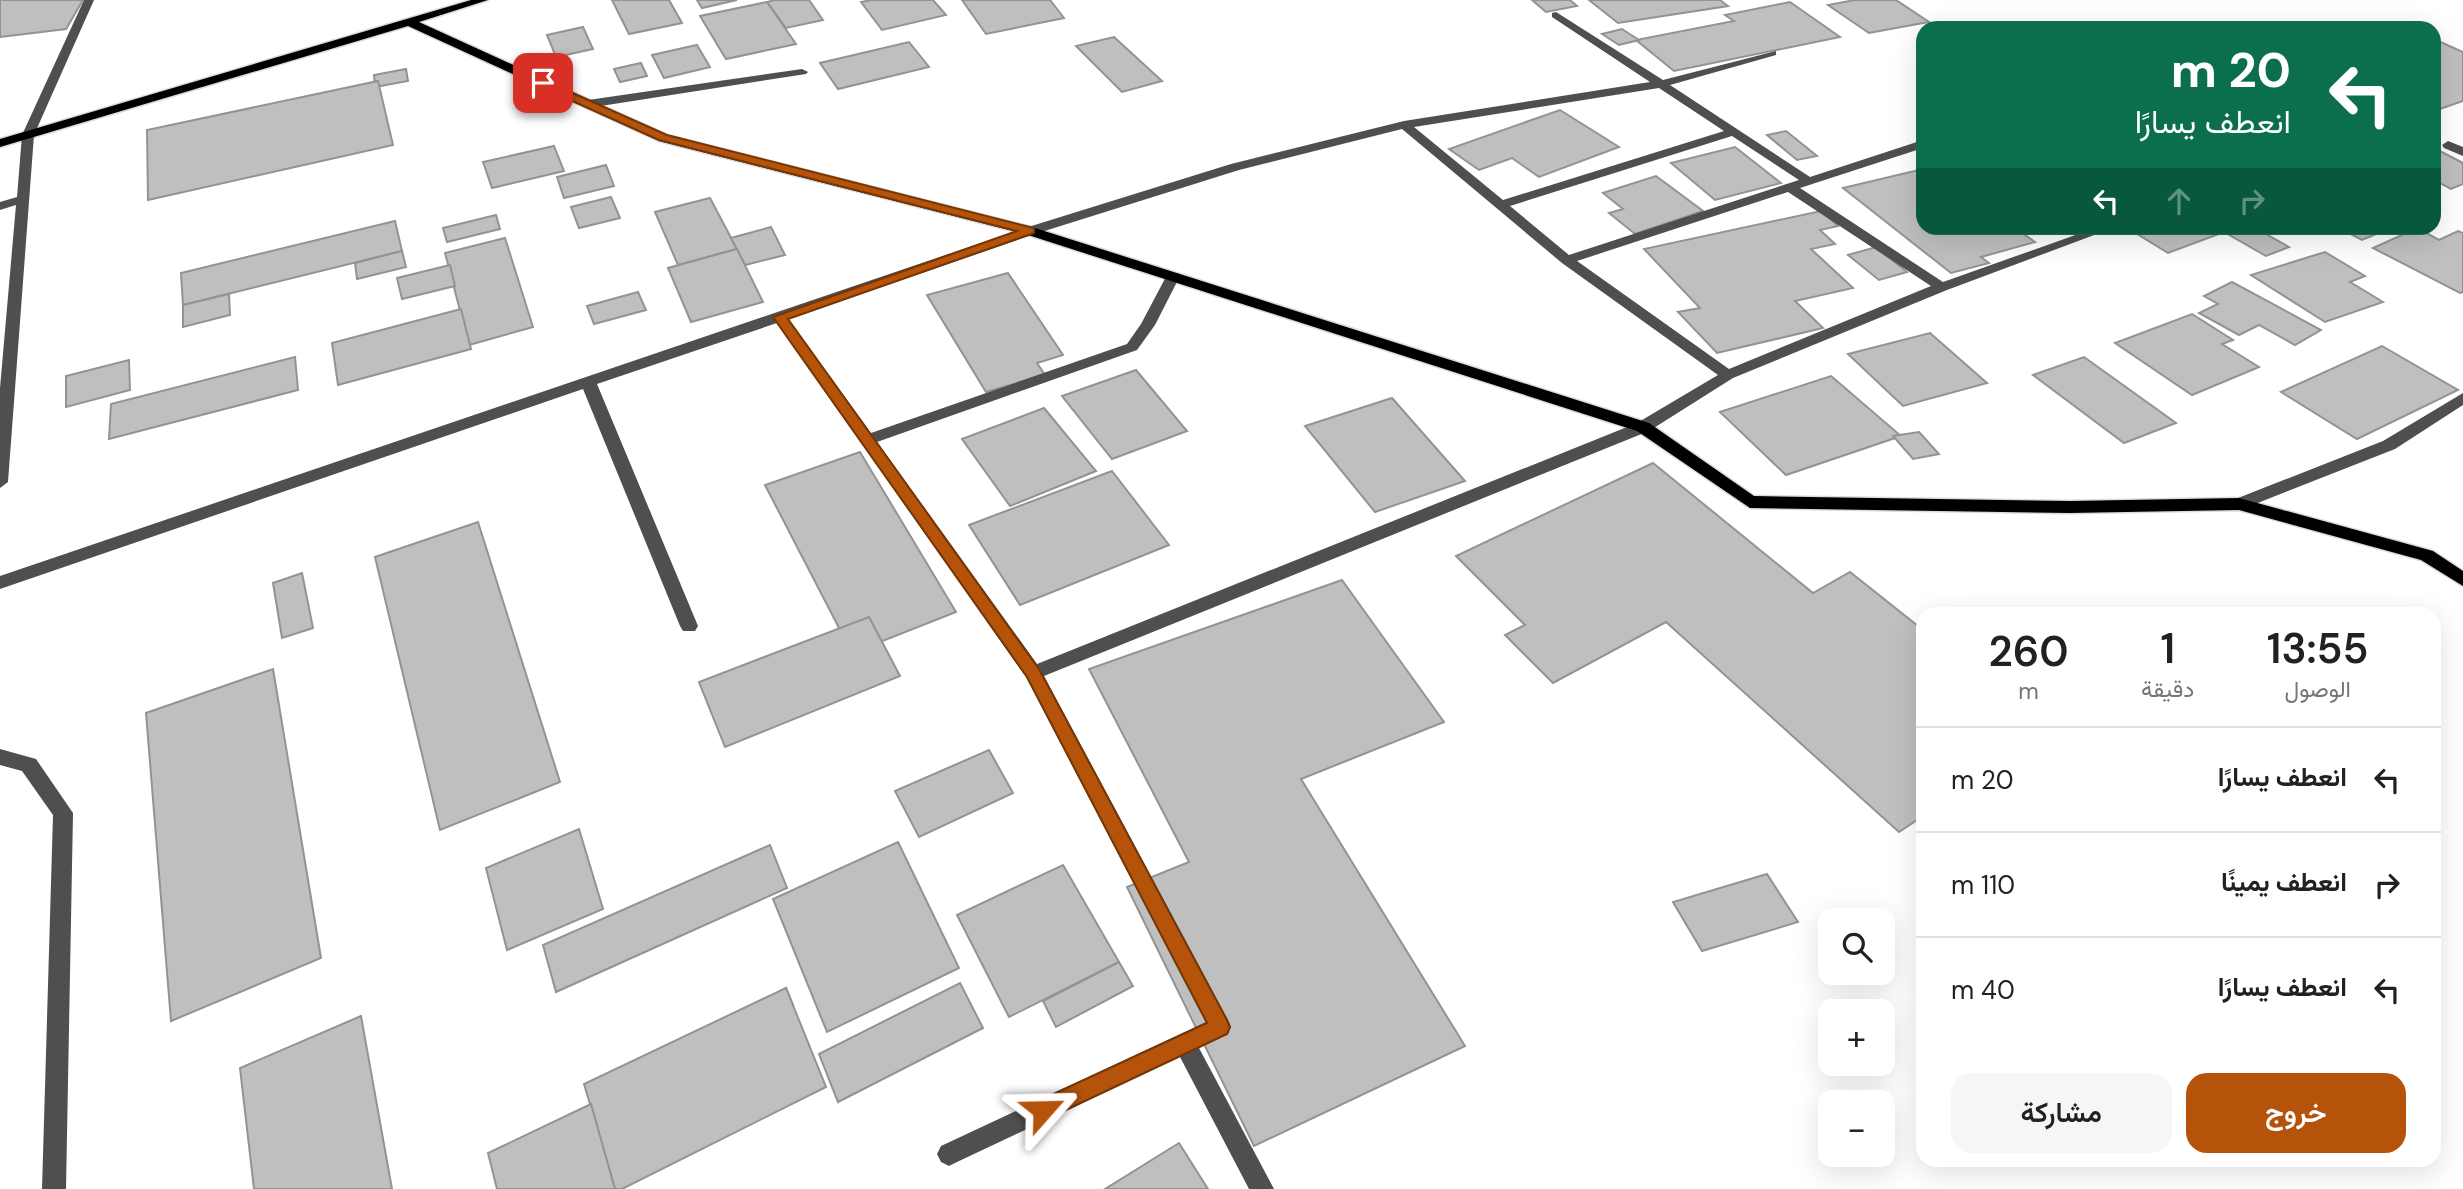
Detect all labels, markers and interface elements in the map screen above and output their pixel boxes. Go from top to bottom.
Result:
text: 20 m [2171,38,2291,102]
icon: left [2315,49,2406,140]
pin [513,53,573,113]
icon: arrive [524,64,562,102]
text: انعطف يسارًا [2135,101,2291,143]
icon: left [2087,182,2125,220]
icon: ahead [2160,182,2198,220]
icon: right [2233,182,2271,220]
text: 1 [2160,621,2175,676]
text: 13:55 [2267,621,2369,676]
text: 260 [1988,624,2069,679]
text: دقيقة [2141,674,2194,704]
text: الوصول [2284,674,2351,704]
text: m [2018,676,2039,706]
text: انعطف يسارًا [2218,760,2347,794]
icon: left [2368,761,2406,799]
text: 20 m [1951,763,2014,797]
text: انعطف يمينًا [2221,865,2347,899]
icon: right [2368,866,2406,904]
text: 110 m [1951,868,2015,902]
map controls [1818,908,1895,1167]
button: search [1818,908,1895,985]
text: انعطف يسارًا [2218,970,2347,1004]
icon: left [2368,971,2406,1009]
text: 40 m [1951,973,2015,1007]
button: + [1818,999,1895,1076]
position arrow [1006,1073,1080,1147]
button: مشاركة [1951,1073,2172,1153]
button: خروج [2186,1073,2406,1153]
button: − [1818,1090,1895,1167]

